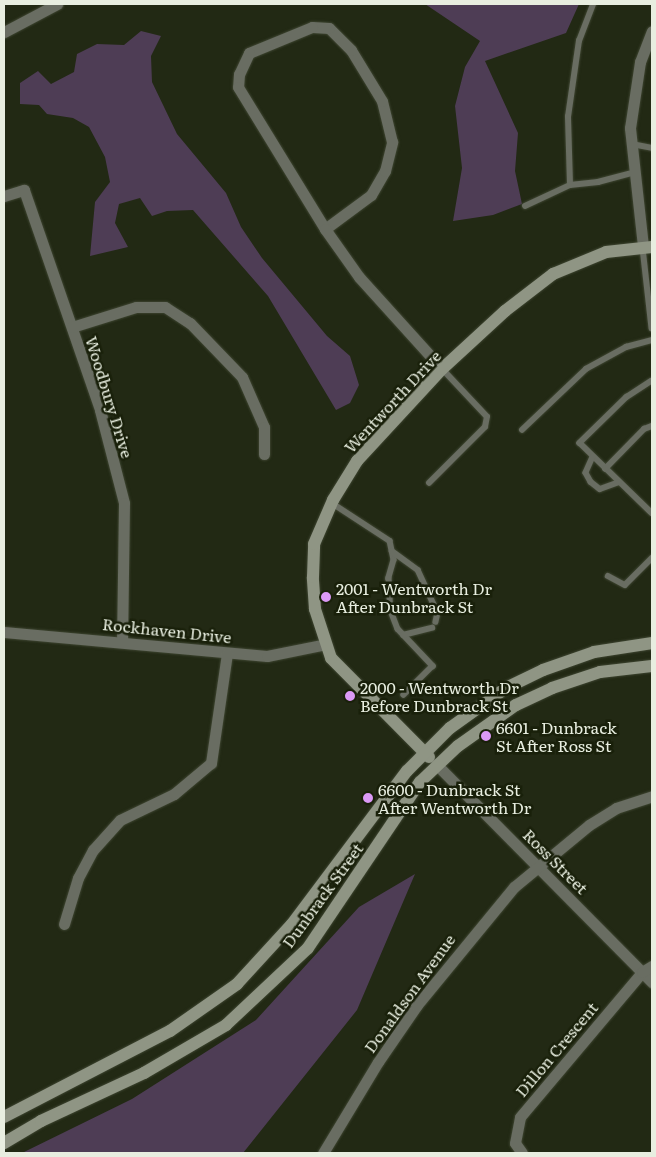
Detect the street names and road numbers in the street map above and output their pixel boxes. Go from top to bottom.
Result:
street label: Woodbury Drive [82,334,138,460]
street label: Wentworth Drive [340,346,444,456]
street label: Rockhaven Drive [101,614,233,646]
street label: Ross Street [520,825,592,897]
street label: Dunbrack Street [278,839,366,951]
street label: Donaldson Avenue [359,930,459,1056]
street label: Dillon Crescent [511,998,601,1100]

